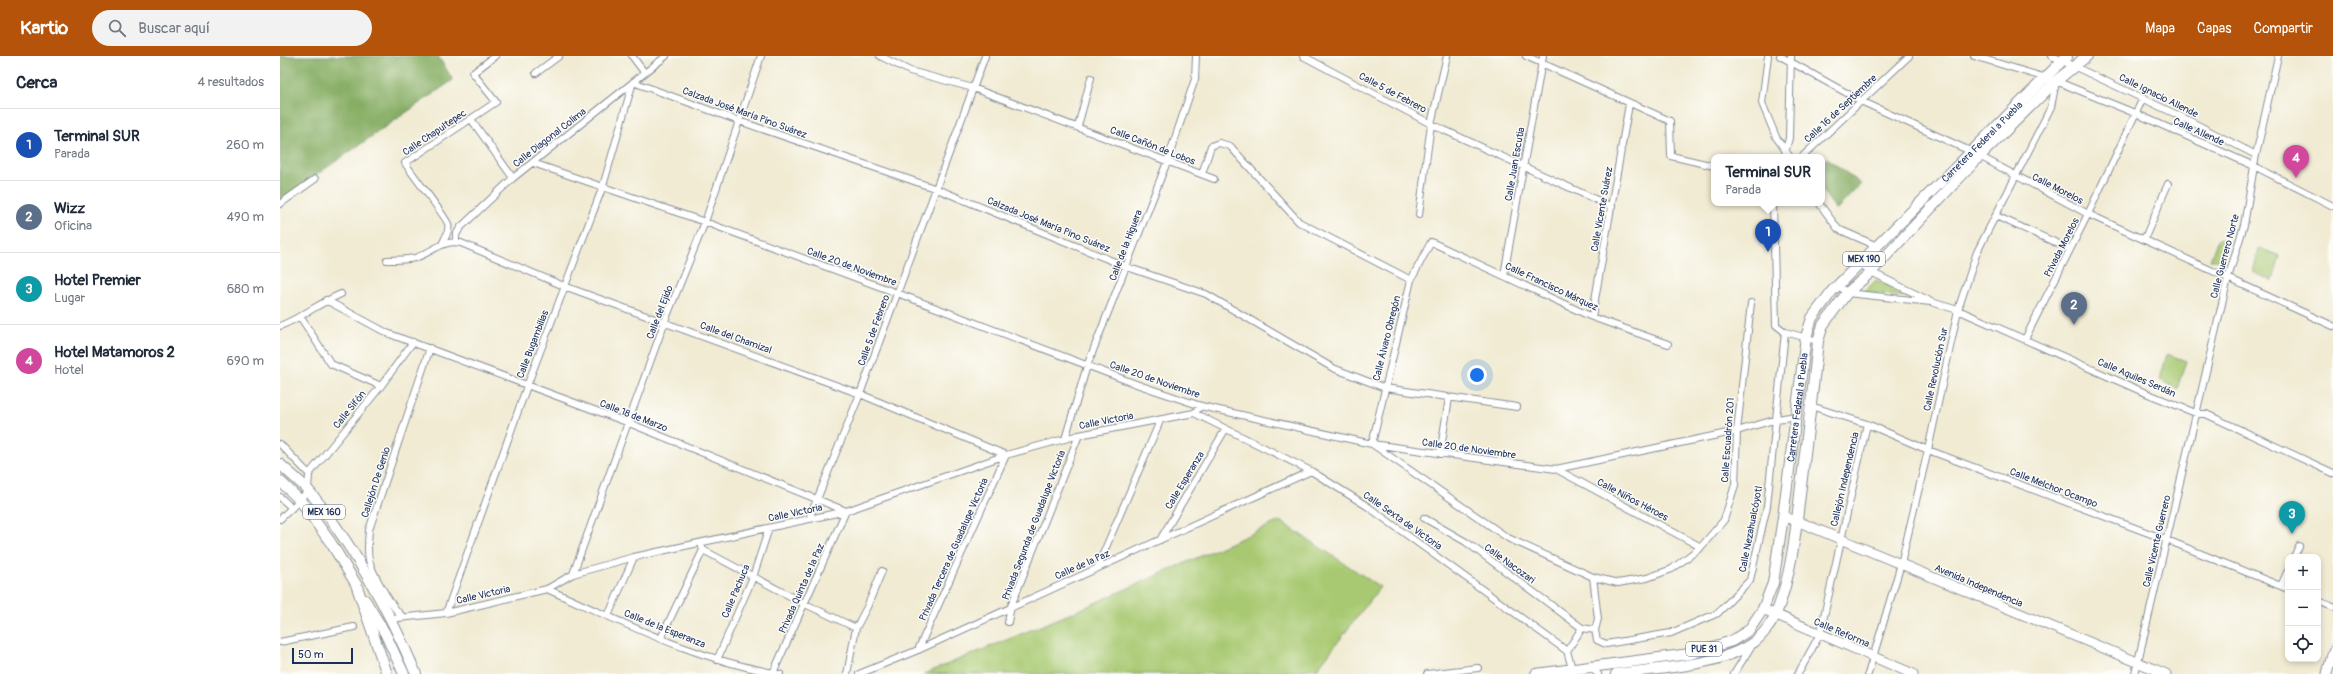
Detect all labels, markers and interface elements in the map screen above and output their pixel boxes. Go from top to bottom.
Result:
search box [92,10,372,46]
text: Kartio [20,16,68,40]
icon: search [106,17,128,39]
text: Buscar aquí [138,19,210,38]
text: Mapa [2145,20,2175,37]
text: Capas [2197,20,2232,37]
text: Compartir [2254,20,2313,37]
street label: Calle 5 de Febrero [1357,70,1429,116]
street label: Calle Ignacio Allende [2117,71,2200,120]
text: Cerca [16,72,57,93]
street label: Calle 16 de Septiembre [1802,72,1880,145]
text: 4 resultados [197,74,264,90]
street label: Calzada José María Pino Suárez [681,85,809,141]
street label: Carretera Federal a Puebla [1939,99,2026,185]
street label: Calle Diagonal Colima [511,105,589,170]
street label: Calle Chapultepec [401,107,469,158]
street label: Calle Allende [2171,115,2226,148]
street label: Calle Cañón de Lobos [1108,124,1197,168]
street label: Calle Juan Escutia [1503,126,1527,202]
text: Terminal SUR [54,127,140,146]
text: 1 [26,137,32,153]
text: 260 m [226,137,264,153]
pin: 4 [2283,145,2309,178]
text: Parada [54,146,90,162]
popup [1711,154,1825,206]
text: Terminal SUR [1725,163,1811,182]
street label: Calle Vicente Suárez [1589,166,1615,253]
street label: Calle Morelos [2030,171,2086,207]
text: Parada [1725,182,1761,198]
street label: Calzada José María Pino Suárez [985,195,1112,255]
text: Wizz [54,199,85,218]
street label: Calle de la Higuera [1107,208,1145,283]
text: 2 [25,209,33,225]
text: 490 m [227,209,264,225]
street label: Calle Guerrero Norte [2208,213,2242,300]
street label: Privada Morelos [2042,215,2082,279]
text: Oficina [54,218,92,234]
pin: 1 [1755,219,1781,252]
street label: Calle 20 de Noviembre [805,245,898,289]
road number: MEX 190 [1843,252,1885,266]
street label: Calle Francisco Márquez [1503,260,1600,314]
text: Hotel Premier [54,271,141,290]
text: 3 [25,281,33,297]
text: 680 m [227,281,264,297]
street label: Calle del Ejido [644,283,676,341]
text: Lugar [54,290,85,306]
street label: Calle 5 de Febrero [855,292,893,368]
pin: 2 [2061,292,2087,325]
street label: Calle Álvaro Obregón [1370,294,1403,382]
street label: Calle Bugambilias [514,308,552,380]
street label: Calle del Chamizal [698,319,773,357]
street label: Calle Revolución Sur [1921,326,1951,412]
text: Hotel Matamoros 2 [54,343,175,362]
street label: Carretera Federal a Puebla [1785,352,1811,463]
text: 4 [25,353,33,369]
text: 690 m [226,353,264,369]
street label: Calle Aquiles Serdán [2096,356,2178,400]
street label: Calle 20 de Noviembre [1108,359,1201,401]
text: Hotel [54,362,84,378]
your location [1467,365,1487,385]
street label: Calle Sifón [331,388,369,431]
street label: Calle 18 de Marzo [598,397,670,435]
street label: Calle Escuadrón 201 [1719,397,1737,483]
street label: Calle Victoria [1078,410,1135,432]
street label: Callejón Independencia [1828,431,1862,528]
street label: Calle 20 de Noviembre [1421,436,1517,462]
street label: Callejón De Genio [359,445,393,519]
street label: Privada Segunda de Guadalupe Victoria [1000,448,1068,602]
street label: Calle Esperanza [1163,449,1207,512]
street label: Calle Melchor Ocampo [2008,466,2100,510]
street label: Privada Tercera de Guadalupe Victoria [917,476,991,623]
street label: Calle Niños Héroes [1595,476,1671,524]
street label: Calle Nezahualcóyotl [1737,485,1765,573]
street label: Calle Sexta de Victoria [1361,489,1445,553]
street label: Calle Vicente Guerrero [2141,493,2174,588]
street label: Calle Victoria [767,501,824,525]
pin: 3 [2279,501,2305,534]
road number: MEX 160 [303,505,345,519]
street label: Privada Quinta de la Paz [777,541,827,635]
street label: Calle Nacozari [1482,541,1537,586]
street label: Calle de la Paz [1053,547,1112,582]
map controls [2285,554,2321,662]
button: + [2285,554,2321,590]
street label: Avenida Independencia [1933,562,2025,610]
street label: Calle Pachuca [719,563,753,620]
street label: Calle Victoria [455,583,512,607]
button: − [2285,590,2321,626]
street label: Calle de la Esperanza [622,607,707,651]
street label: Calle Reforma [1812,616,1872,650]
button: locate [2285,626,2321,662]
road number: PUE 31 [1686,642,1722,656]
scale bar [292,646,353,665]
text: 50 m [298,648,324,661]

